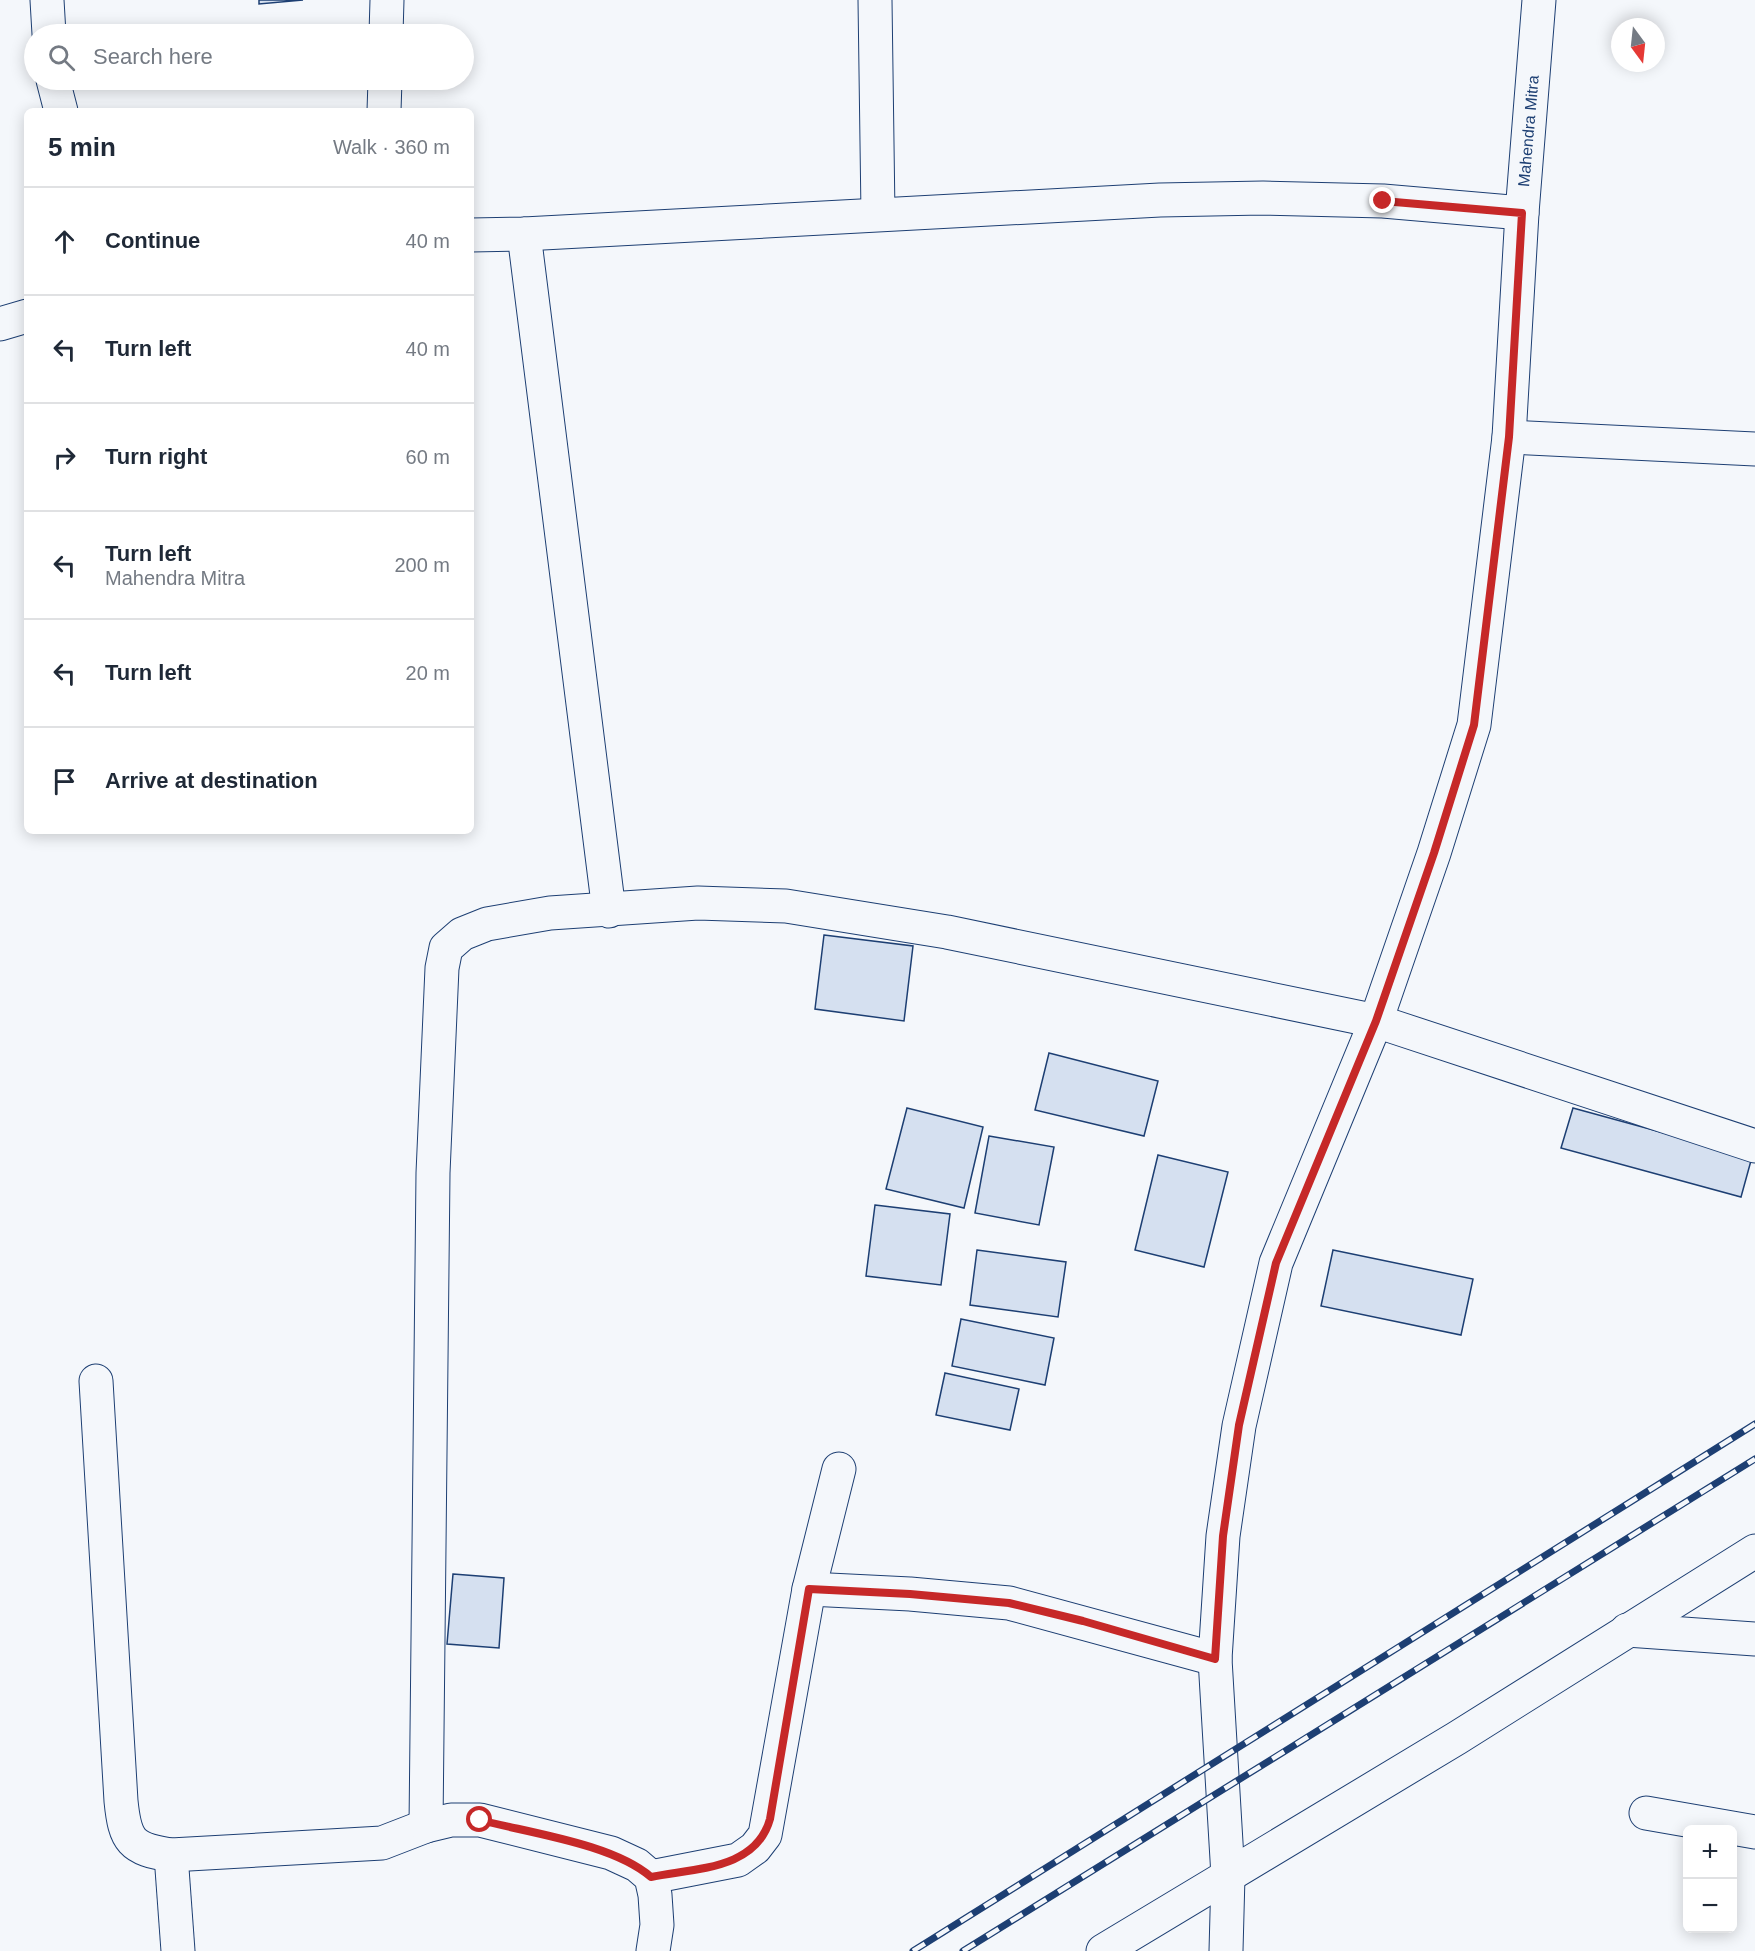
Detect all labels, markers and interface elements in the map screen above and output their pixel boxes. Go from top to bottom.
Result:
north arrow [1611,18,1665,72]
search box [24,24,474,90]
icon: search [45,41,78,74]
text: Search here [93,44,213,69]
street label: Mahendra Mitra [1515,74,1542,188]
text: 5 min [48,132,116,162]
text: Walk · 360 m [333,136,450,158]
route end [1369,187,1395,213]
icon: ahead [48,225,81,258]
text: Continue [105,228,200,253]
text: 40 m [406,230,450,252]
icon: left [48,333,81,366]
text: Turn left [105,336,191,361]
text: 40 m [406,338,450,360]
icon: right [48,441,81,474]
text: Turn right [105,444,207,469]
text: 60 m [406,446,450,468]
text: Turn left [105,541,191,566]
icon: left [48,549,81,582]
text: 200 m [394,554,450,576]
text: Mahendra Mitra [105,567,245,589]
icon: left [48,657,81,690]
text: Turn left [105,660,191,685]
text: 20 m [406,662,450,684]
icon: arrive [48,765,81,798]
text: Arrive at destination [105,768,318,793]
route start [466,1806,492,1832]
map controls [1683,1825,1737,1933]
button: + [1683,1825,1737,1879]
button: − [1683,1879,1737,1933]

